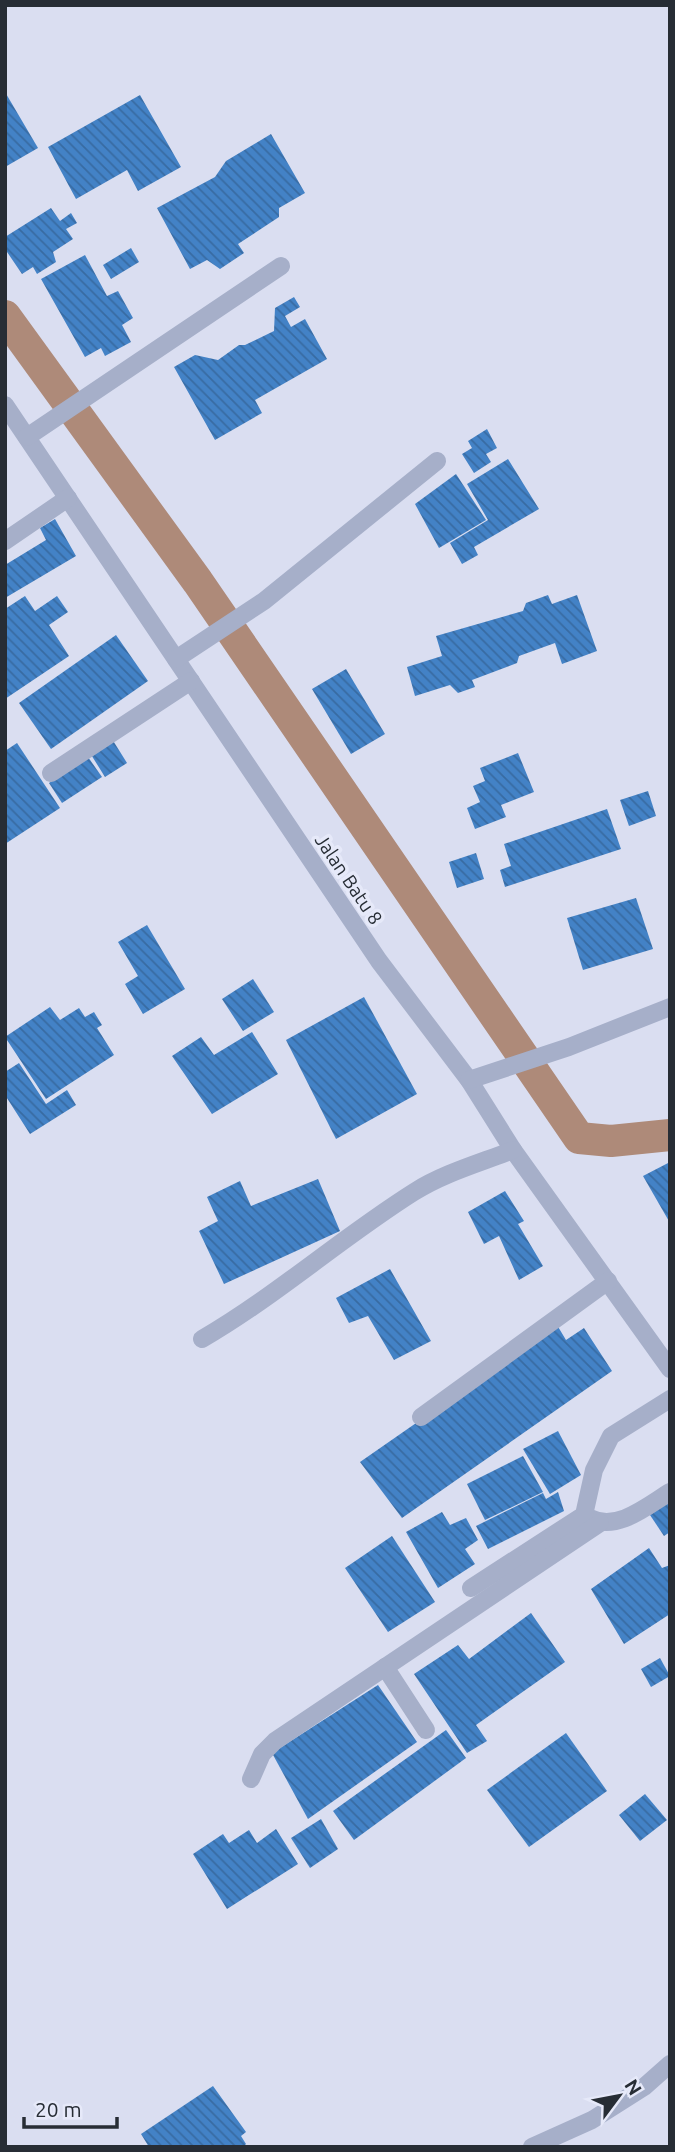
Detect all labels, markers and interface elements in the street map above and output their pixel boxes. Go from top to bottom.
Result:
street label: Jalan Batu 8 [311,830,387,928]
north arrow [584,2061,654,2131]
text: N [620,2075,647,2099]
scale bar [24,2086,117,2130]
text: 20 m [35,2097,82,2121]

